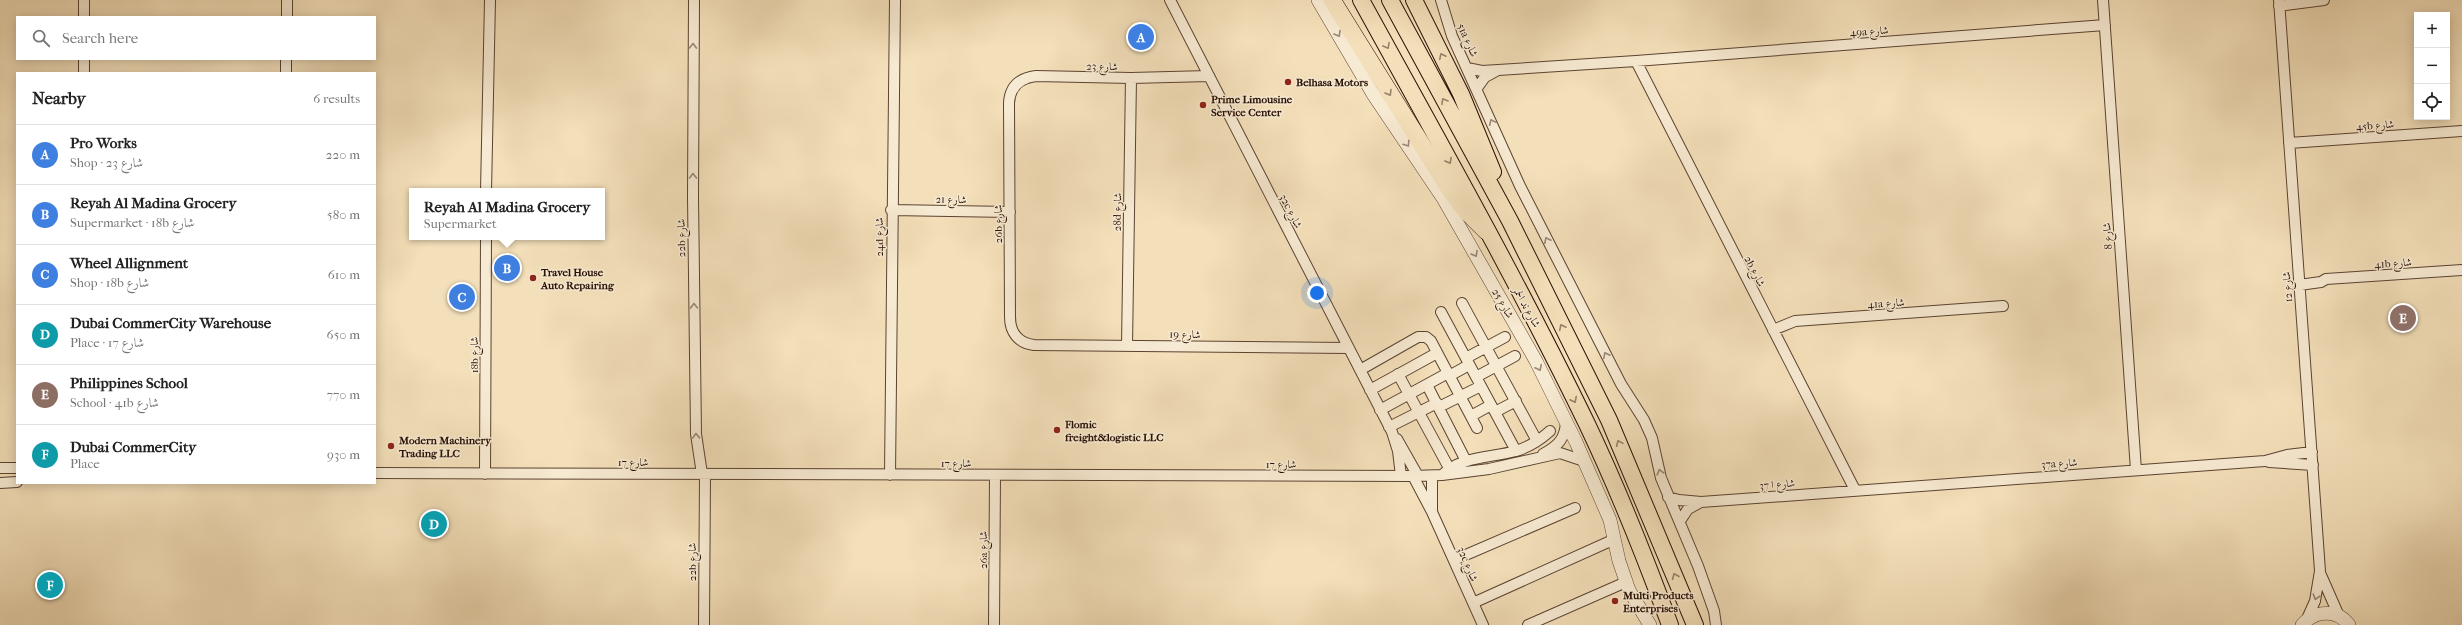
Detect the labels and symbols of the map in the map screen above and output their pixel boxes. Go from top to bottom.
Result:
street label: 51a شارع [1452,21,1481,60]
pin: A [1128,22,1154,52]
street label: 49a شارع [1849,24,1889,42]
one-way arrow [1334,30,1341,37]
one-way arrow [1382,42,1389,50]
one-way arrow [689,43,697,49]
one-way arrow [1439,52,1447,60]
street label: شارع 23 [1086,60,1118,76]
place label: Belhasa Motors [1296,76,1368,89]
marker: Belhasa Motors [1283,77,1293,87]
one-way arrow [1384,89,1392,96]
place label: Prime Limousine Service Center [1211,93,1293,119]
one-way arrow [1441,98,1448,105]
marker: Prime Limousine Service Center [1198,100,1208,110]
street label: 45b شارع [2356,118,2395,136]
one-way arrow [1488,119,1496,126]
one-way arrow [1402,140,1410,147]
one-way arrow [1445,156,1452,164]
one-way arrow [689,173,697,179]
street label: 32c شارع [1274,192,1305,232]
street label: شارع 21 [935,193,967,209]
street label: 28d شارع [1111,193,1127,231]
street label: 26b شارع [992,205,1008,243]
street label: 24d شارع [873,217,889,257]
street label: 22b شارع [675,219,691,257]
street label: شارع 8 [2100,222,2118,250]
one-way arrow [1544,236,1552,244]
one-way arrow [1471,250,1478,258]
pin: B [494,253,520,283]
street label: 2b شارع [1739,254,1768,290]
street label: 41b شارع [2374,256,2412,274]
place label: Travel House Auto Repairing [540,266,615,292]
street label: شارع 12 [2280,271,2298,303]
marker: Travel House Auto Repairing [528,273,538,283]
pin: C [449,282,475,312]
your location [1307,283,1327,303]
street label: شارع ند الحمر [1507,284,1543,331]
street label: شارع 25 [1486,286,1516,322]
street label: 41a شارع [1867,296,1905,314]
one-way arrow [690,303,698,309]
pin: E [2390,303,2416,333]
one-way arrow [1559,323,1567,331]
street label: شارع 19 [1169,328,1201,344]
street label: 18b شارع [468,337,484,373]
one-way arrow [1603,352,1611,360]
one-way arrow [1534,363,1542,371]
one-way arrow [1570,395,1577,403]
place label: Flomic freight&logistic LLC [1064,418,1164,444]
marker: Flomic freight&logistic LLC [1052,425,1062,435]
one-way arrow [692,433,701,439]
place label: Modern Machinery Trading LLC [398,434,492,460]
one-way arrow [1616,440,1624,448]
marker: Modern Machinery Trading LLC [386,441,396,451]
street label: شارع 17 [618,456,648,472]
street label: 37a شارع [2040,456,2078,474]
street label: شارع 17 [941,457,971,473]
street label: شارع 17 [1266,458,1296,474]
one-way arrow [1656,469,1665,476]
street label: شارع ا 37 [1759,476,1796,496]
pin: D [421,509,447,539]
street label: 26a شارع [977,531,993,569]
street label: 22b شارع [686,543,702,581]
street label: 32c شارع [1452,545,1481,585]
pin: F [37,570,63,600]
one-way arrow [1672,572,1680,579]
place label: Multi Products Enterprises [1622,589,1693,615]
one-way arrow [2312,593,2321,600]
marker: Multi Products Enterprises [1610,596,1620,606]

